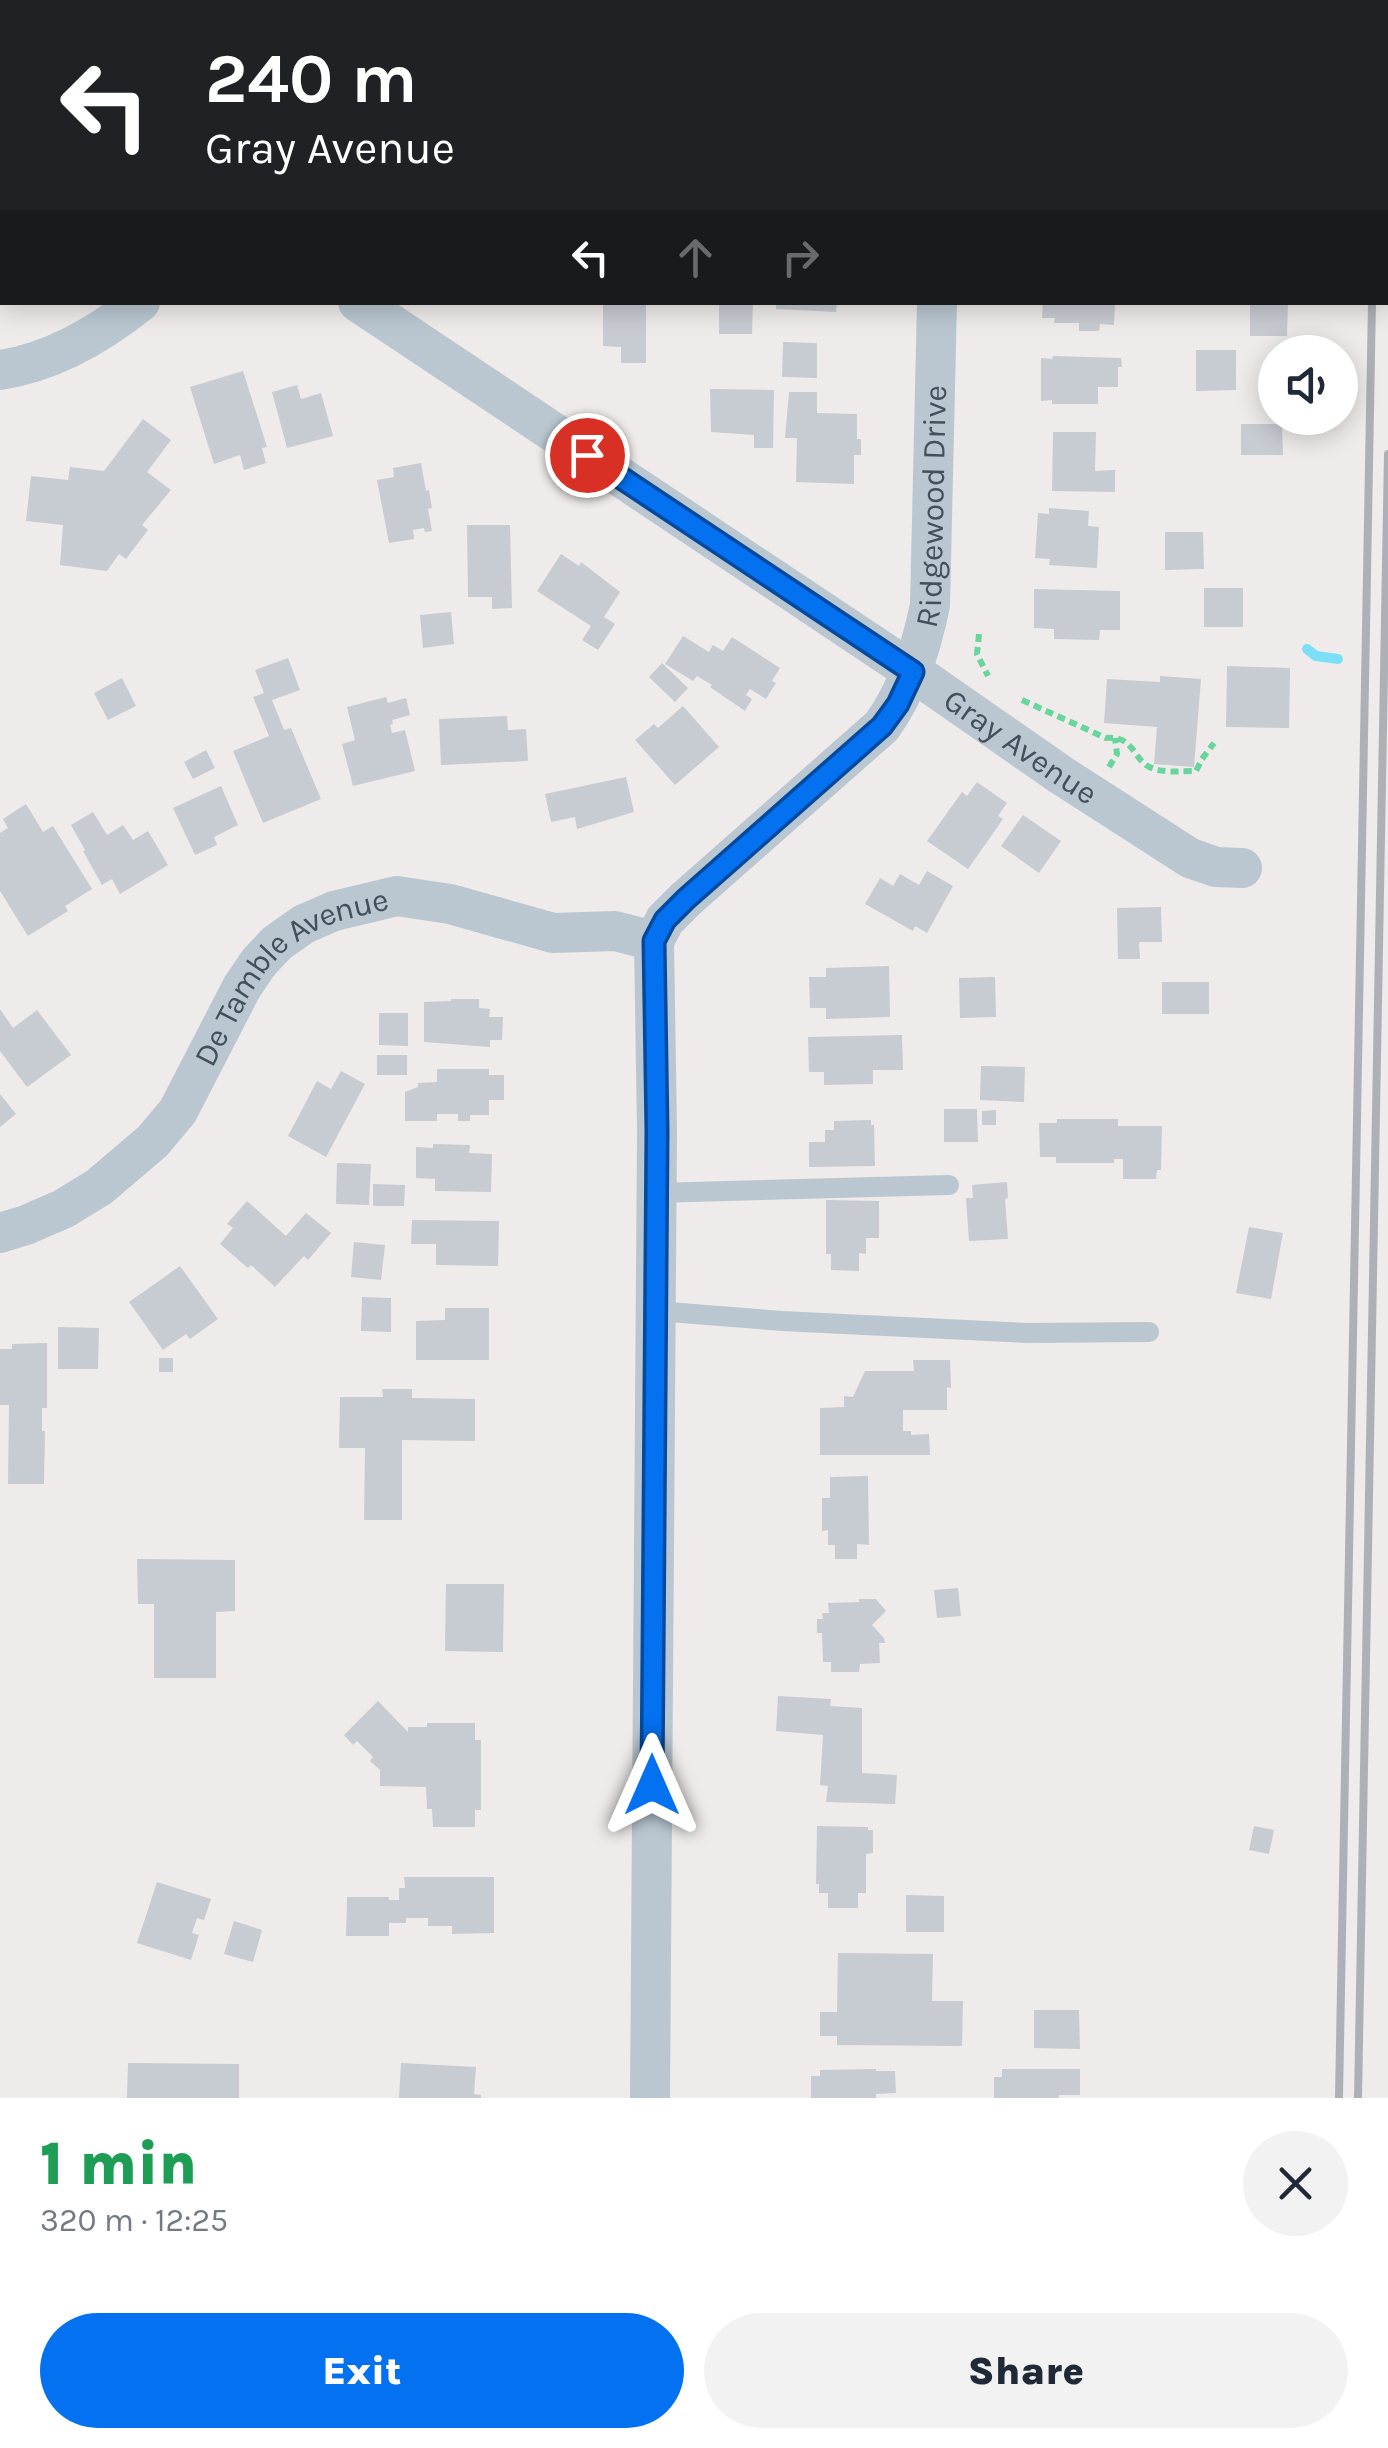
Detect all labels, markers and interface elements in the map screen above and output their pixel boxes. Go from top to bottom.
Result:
text: 240 m [205,38,417,120]
icon: left [40,40,170,170]
text: Gray Avenue [205,122,455,174]
icon: left [563,230,618,285]
icon: ahead [668,230,723,285]
icon: right [773,230,828,285]
map controls [1258,335,1358,435]
button: sound [1258,335,1358,435]
street label: Ridgewood Drive [908,385,954,631]
pin [545,413,630,498]
icon: arrive [560,428,615,483]
street label: Gray Avenue [937,681,1104,812]
street label: De Tamble Avenue [187,881,392,1072]
position arrow [600,1733,704,1837]
text: 1 min [40,2129,197,2199]
button: close [1243,2131,1348,2236]
text: 320 m · 12:25 [40,2202,228,2239]
button: Exit [40,2313,684,2428]
button: Share [704,2313,1348,2428]

